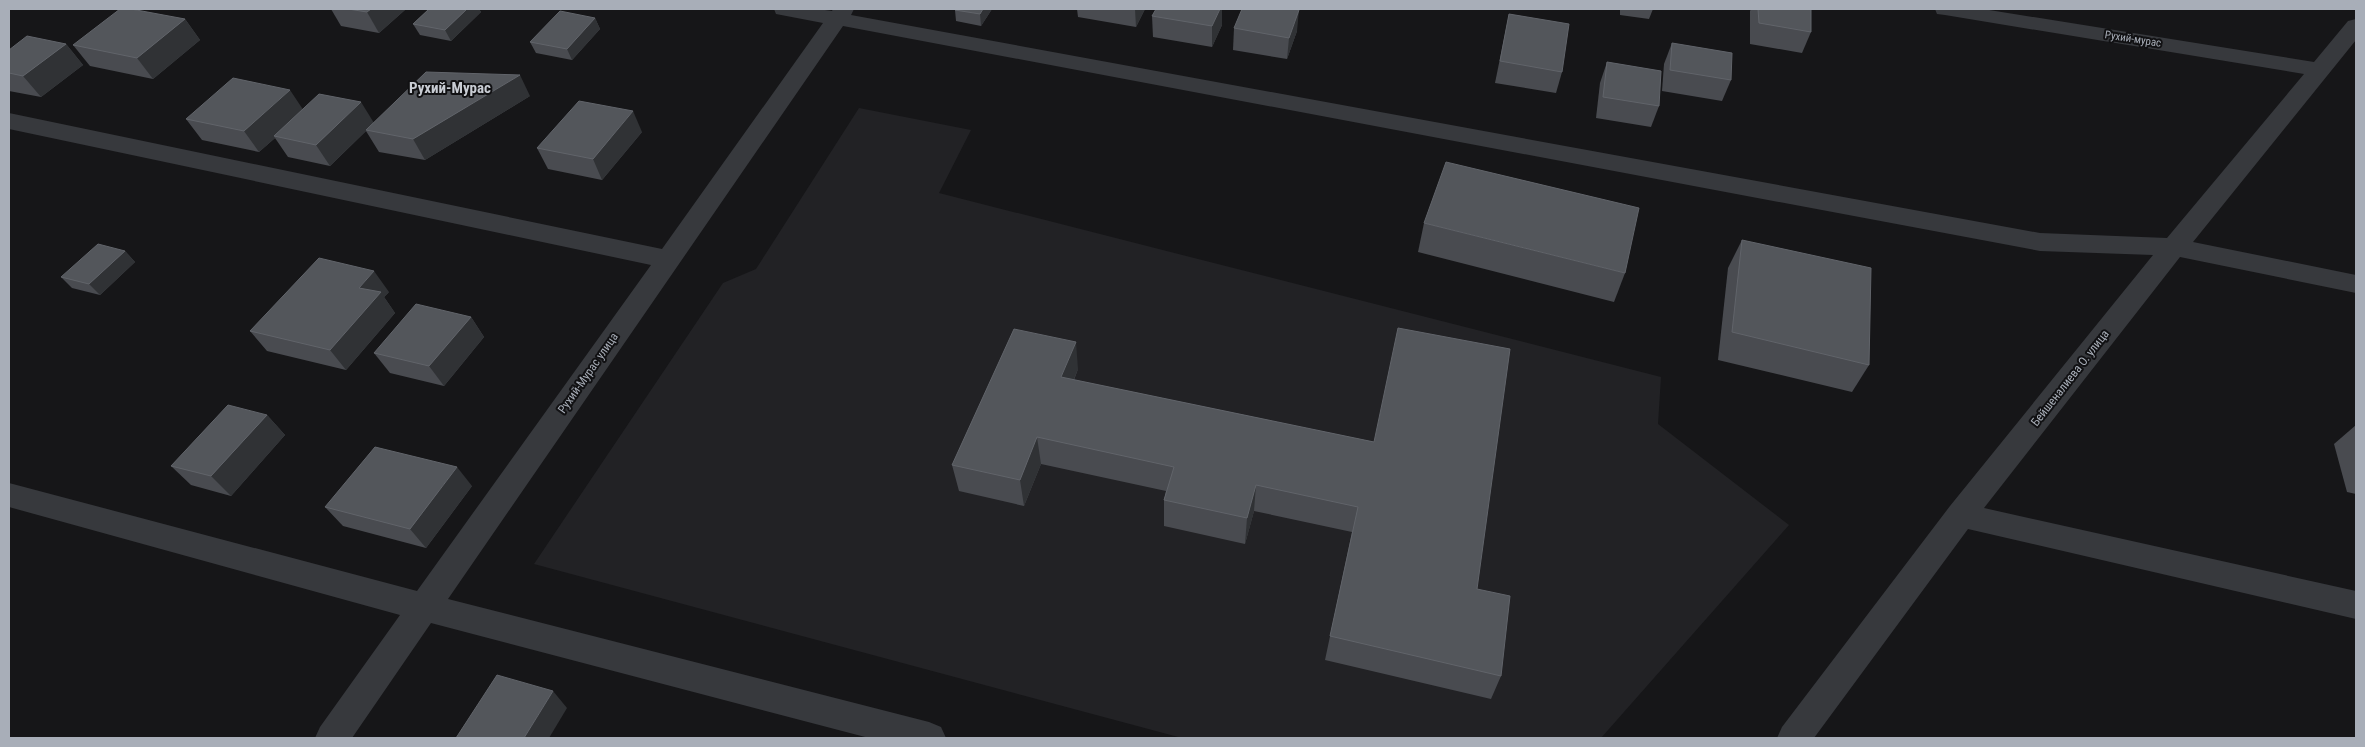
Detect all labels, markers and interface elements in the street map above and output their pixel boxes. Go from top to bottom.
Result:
street label: Рухий-мурас [2104,28,2162,50]
district label: Рухий-Мурас [409,79,491,97]
street label: Бейшеналиева О. улица [2028,327,2112,429]
street label: Рухий-Мурас улица [555,330,621,416]

